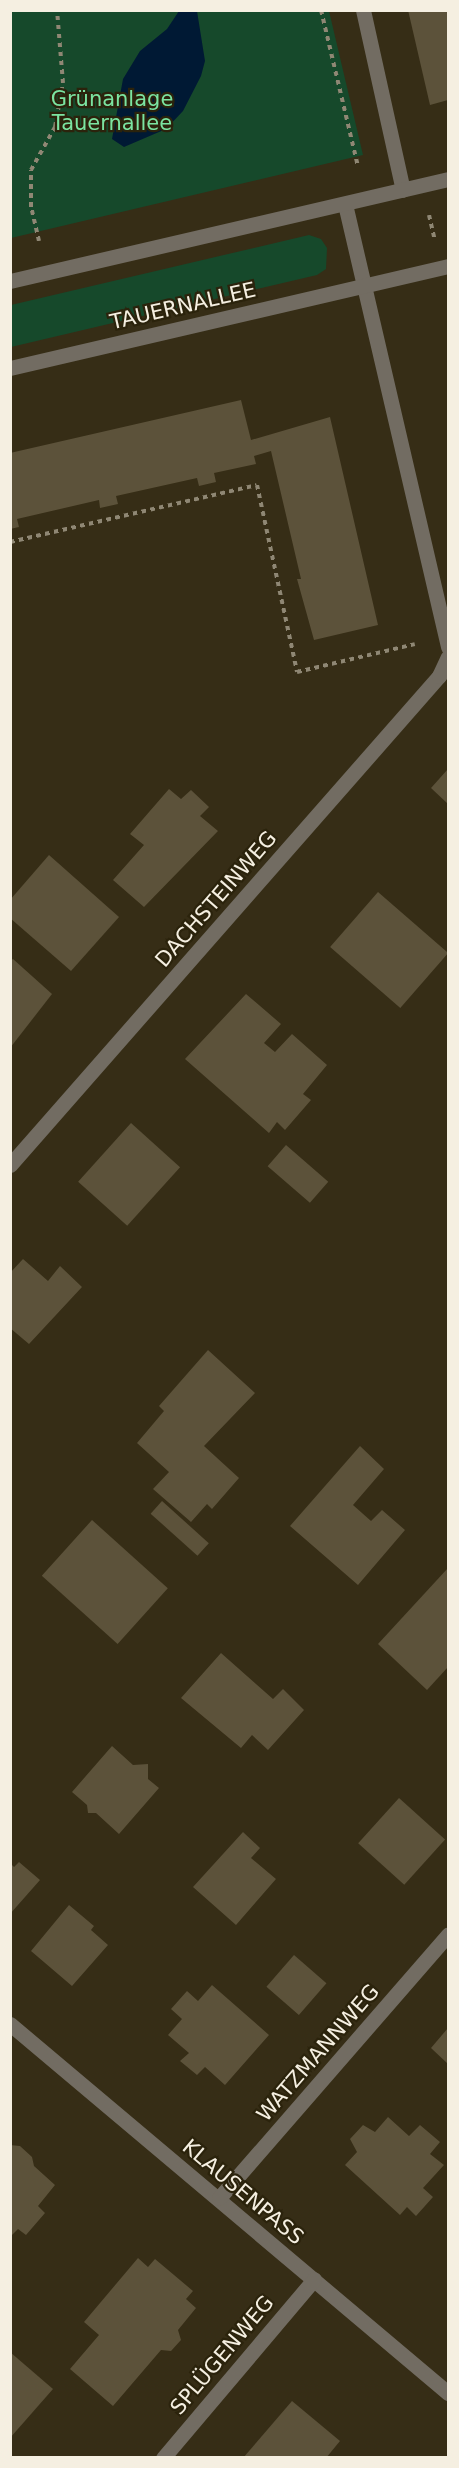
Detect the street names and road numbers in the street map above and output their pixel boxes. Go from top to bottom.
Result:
street label: TAUERNALLEE [108,277,258,335]
street label: DACHSTEINWEG [150,826,282,972]
street label: WATZMANNWEG [251,1979,385,2127]
street label: KLAUSENPASS [177,2134,309,2250]
street label: SPLÜGENWEG [165,2290,279,2420]

